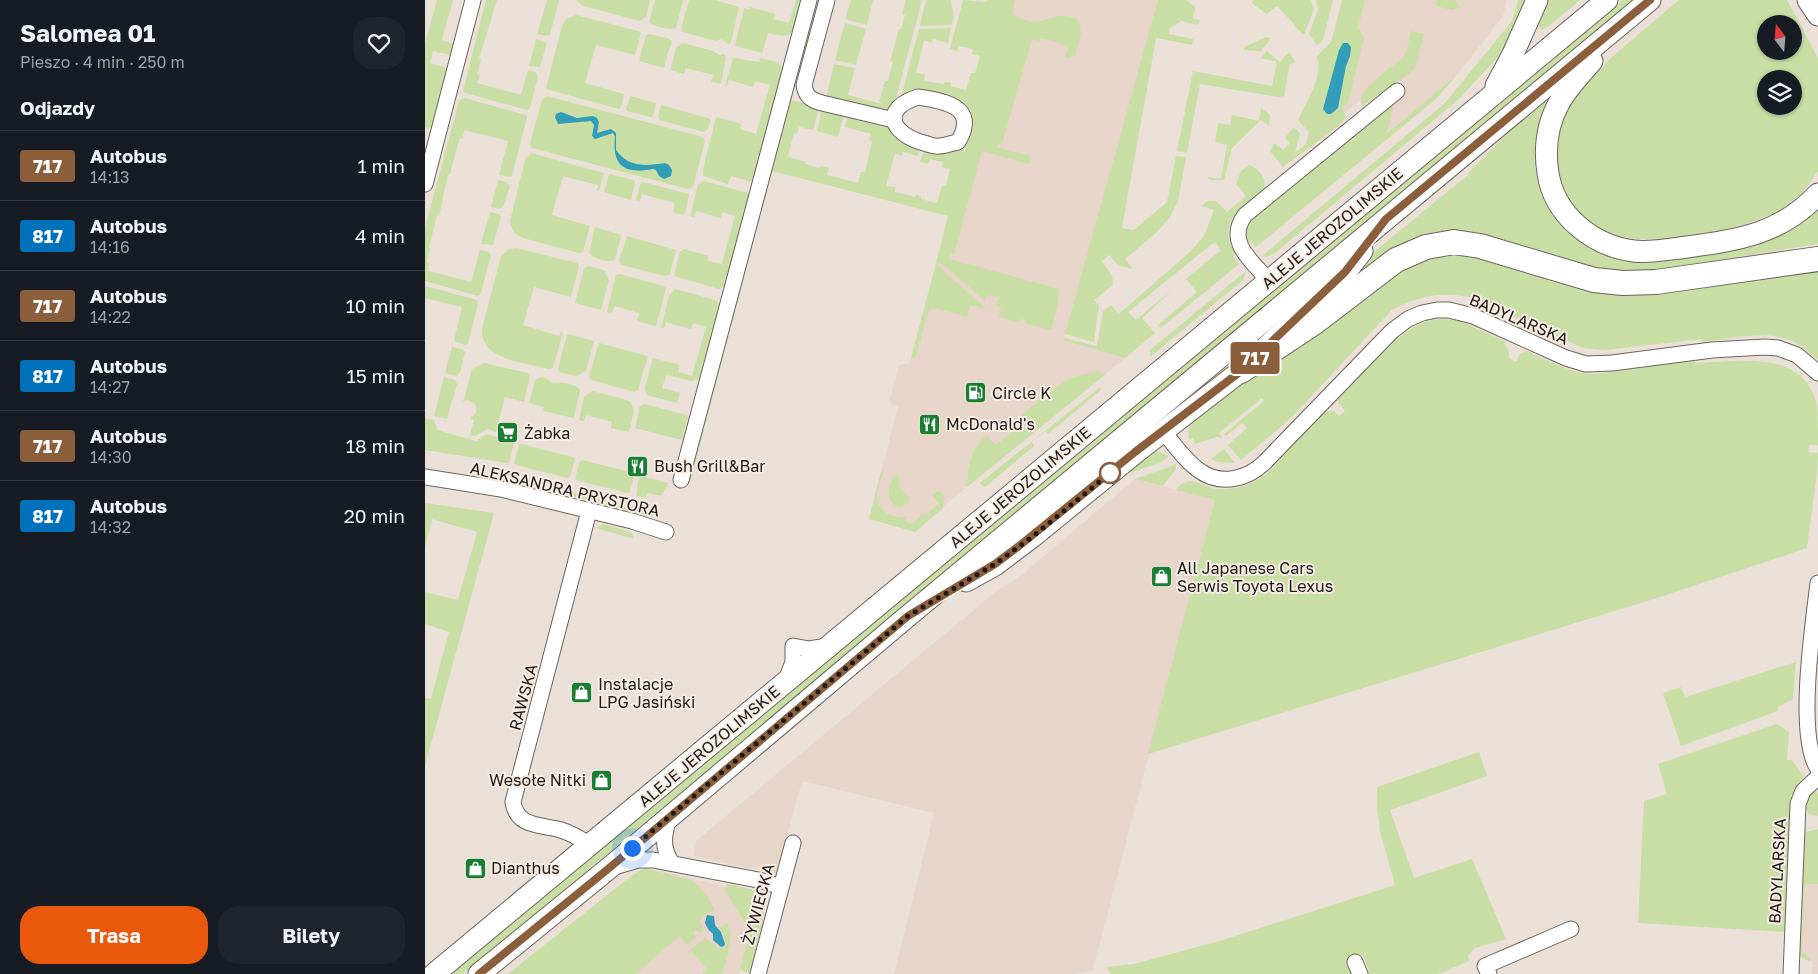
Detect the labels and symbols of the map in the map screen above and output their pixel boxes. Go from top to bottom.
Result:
north arrow [1757,15,1803,60]
street label: ALEJE JEROZOLIMSKIE [1257,163,1407,293]
street label: BADYLARSKA [1466,289,1572,349]
line badge: 717 [1226,342,1284,374]
fuel station icon: Circle K [964,381,988,405]
place label: Circle K [992,383,1051,403]
restaurant icon: McDonald's [918,412,942,436]
place label: McDonald's [946,414,1035,434]
supermarket icon: Żabka [496,421,520,445]
street label: ALEJE JEROZOLIMSKIE [945,422,1095,552]
place label: Żabka [524,423,570,443]
restaurant icon: Bush Grill&Bar [626,454,650,478]
place label: Bush Grill&Bar [654,456,766,476]
street label: ALEKSANDRA PRYSTORA [468,457,662,521]
unlabelled marker [1099,462,1121,484]
place label: All Japanese Cars Serwis Toyota Lexus [1177,558,1333,596]
shop icon: All Japanese Cars Serwis Toyota Lexus [1149,565,1173,589]
street label: RAWSKA [505,661,542,733]
place label: Instalacje LPG Jasiński [598,674,695,712]
shop icon: Instalacje LPG Jasiński [570,681,594,705]
street label: ALEJE JEROZOLIMSKIE [634,681,784,811]
shop icon: Wesołe Nitki [590,768,614,792]
place label: Wesołe Nitki [489,770,586,790]
street label: BADYLARSKA [1764,817,1790,924]
your location [620,836,645,861]
shop icon: Dianthus [463,856,487,880]
place label: Dianthus [491,858,560,878]
street label: ŻYWIECKA [738,861,778,947]

